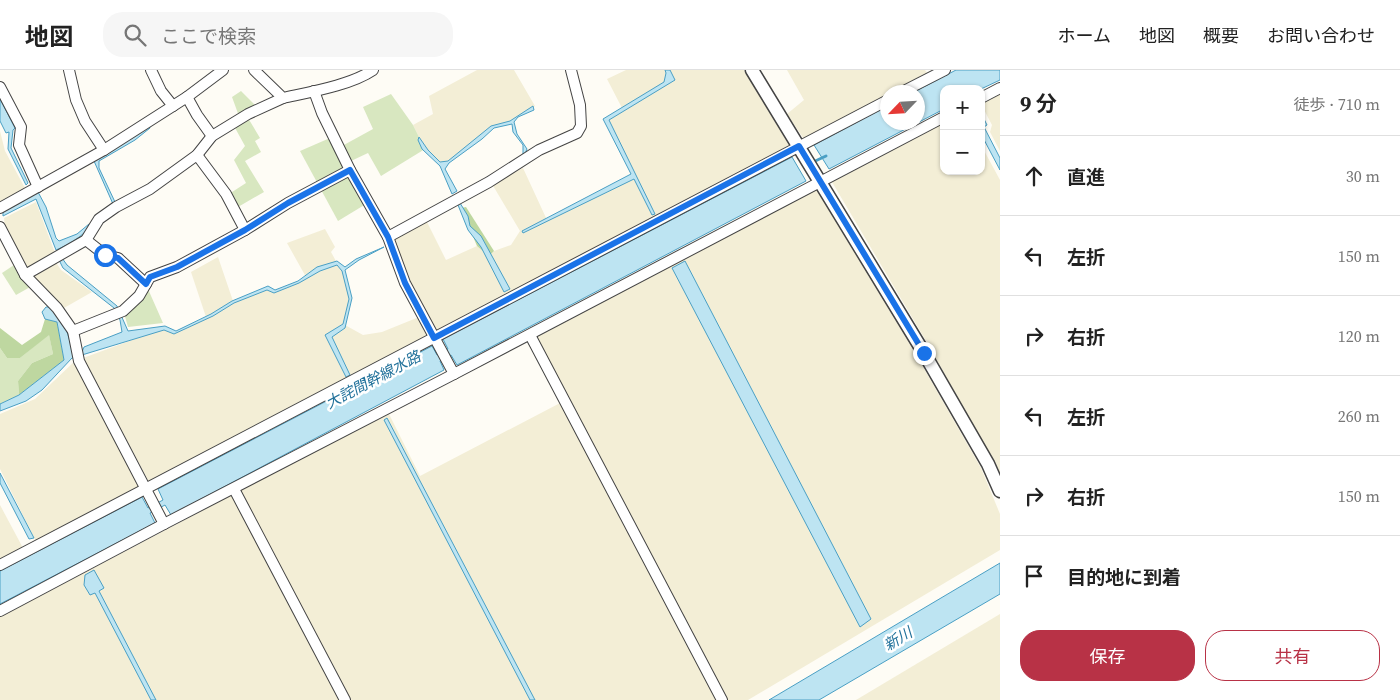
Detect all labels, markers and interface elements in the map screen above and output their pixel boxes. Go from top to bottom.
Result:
search box [103,12,453,57]
text: 地図 [25,20,73,53]
icon: search [121,21,149,49]
text: ここで検索 [161,23,256,49]
text: ホーム [1058,23,1111,48]
text: 地図 [1139,23,1175,48]
text: 概要 [1203,23,1239,48]
text: お問い合わせ [1267,23,1375,48]
north arrow [880,85,925,130]
map controls [940,85,985,175]
button: + [940,85,985,130]
text: 9 分 [1020,89,1057,118]
text: 徒歩 · 710 m [1294,93,1380,115]
button: − [940,130,985,175]
icon: ahead [1020,162,1048,190]
text: 直進 [1067,164,1105,190]
text: 30 m [1346,165,1380,187]
icon: left [1020,242,1048,270]
route start [94,244,117,267]
text: 左折 [1067,244,1105,270]
text: 150 m [1338,245,1380,267]
icon: right [1020,322,1048,350]
text: 右折 [1067,324,1105,350]
text: 120 m [1338,325,1380,347]
route end [913,342,936,365]
water label: 大詫間幹線水路 [321,345,426,413]
icon: left [1020,402,1048,430]
text: 左折 [1067,404,1105,430]
text: 260 m [1338,405,1380,427]
icon: right [1020,482,1048,510]
text: 右折 [1067,484,1105,510]
text: 150 m [1338,485,1380,507]
icon: arrive [1020,562,1048,590]
text: 目的地に到着 [1067,564,1181,590]
water label: 新川 [879,621,918,655]
button: 保存 [1020,630,1195,681]
button: 共有 [1205,630,1380,681]

